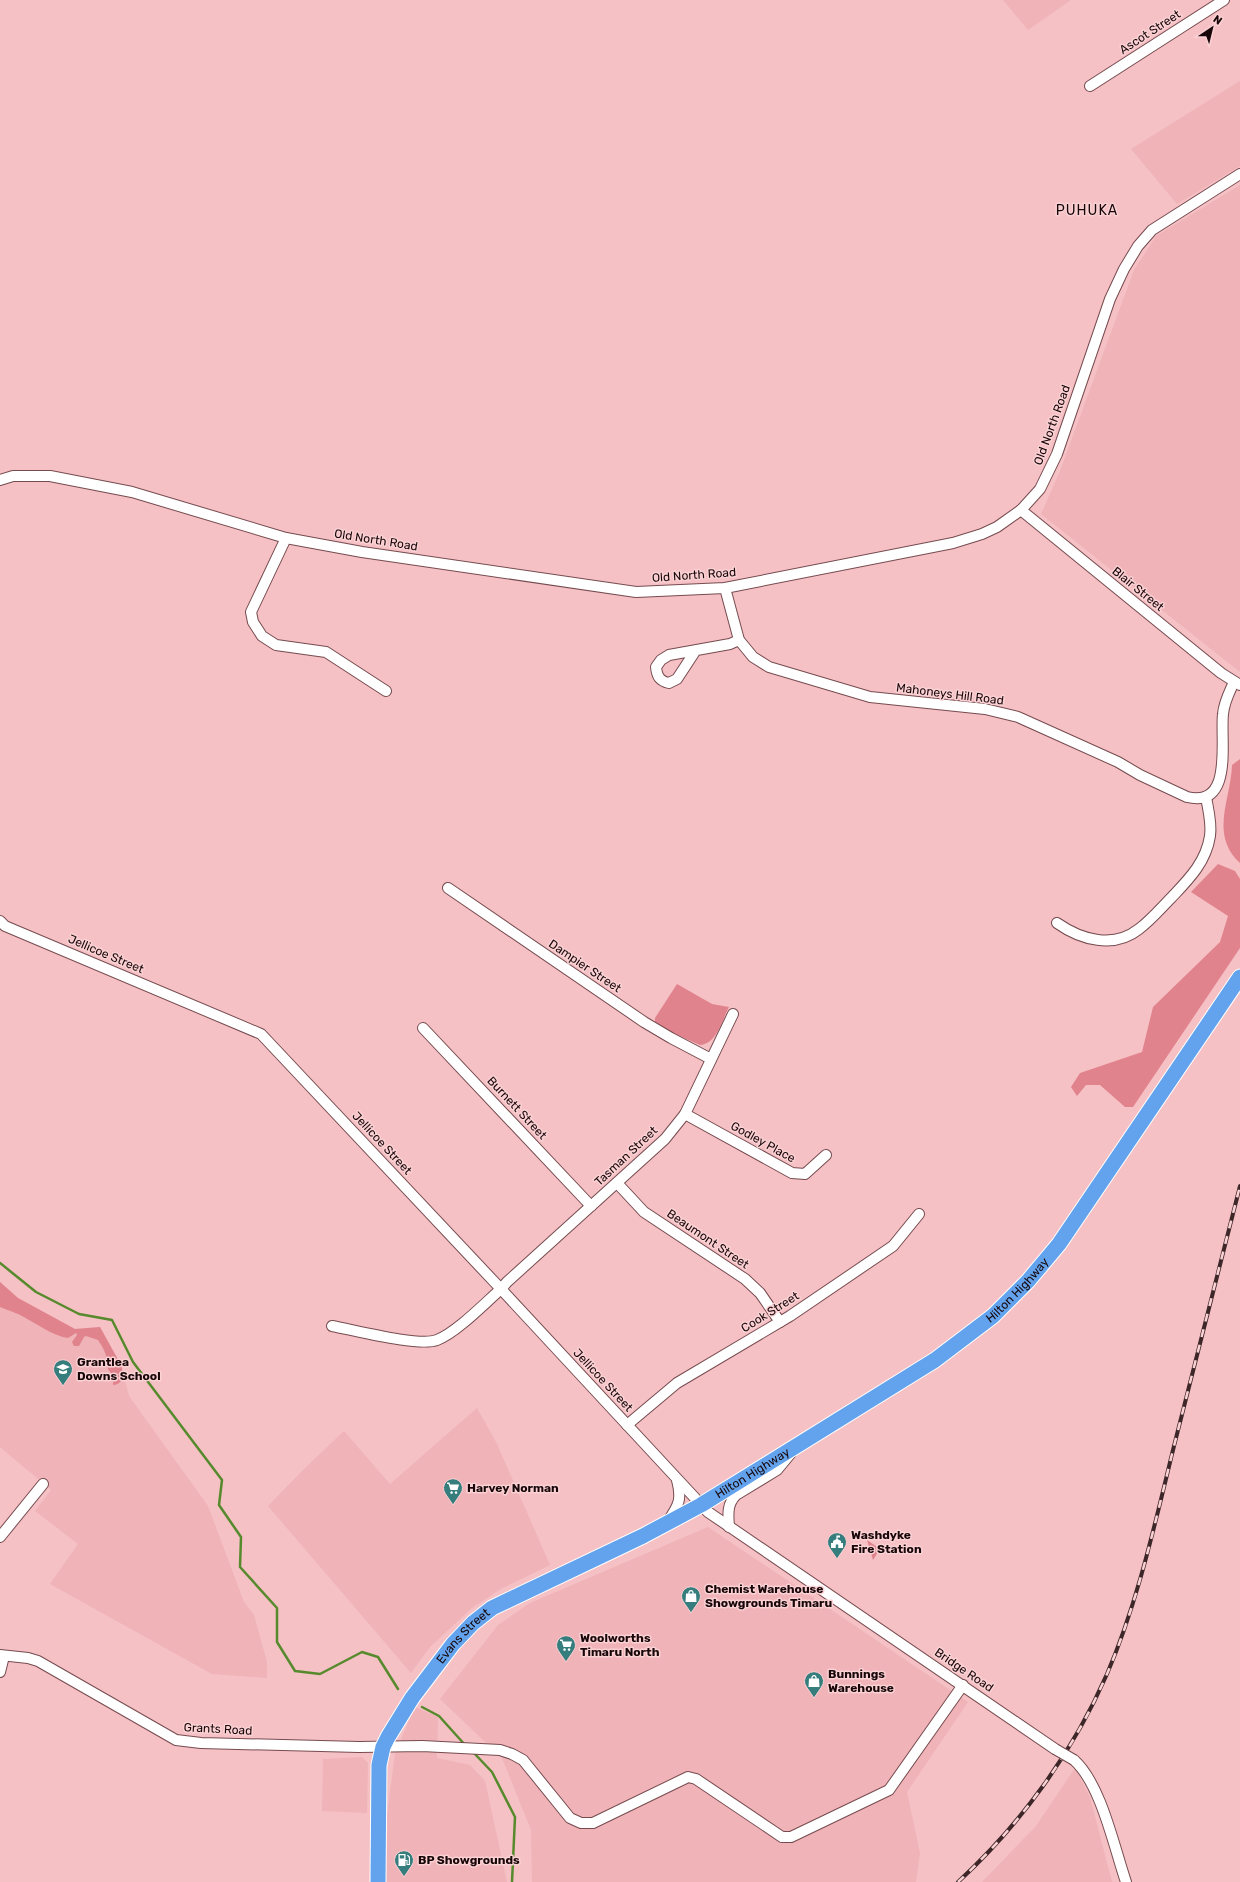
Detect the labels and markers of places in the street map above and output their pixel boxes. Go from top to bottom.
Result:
place label: Grantlea Downs School [77,1355,161,1383]
school or university icon: Grantlea Downs School [52,1358,74,1386]
supermarket icon: Harvey Norman [442,1477,464,1505]
place label: Harvey Norman [467,1481,559,1495]
place label: Washdyke Fire Station [851,1528,922,1556]
public building icon: Washdyke Fire Station [826,1531,848,1559]
place label: Chemist Warehouse Showgrounds Timaru [705,1582,832,1610]
shop icon: Chemist Warehouse Showgrounds Timaru [680,1585,702,1613]
place label: Woolworths Timaru North [580,1631,660,1659]
supermarket icon: Woolworths Timaru North [555,1634,577,1662]
place label: Bunnings Warehouse [828,1667,894,1695]
shop icon: Bunnings Warehouse [803,1670,825,1698]
fuel station icon: BP Showgrounds [393,1849,415,1877]
place label: BP Showgrounds [418,1853,520,1867]

